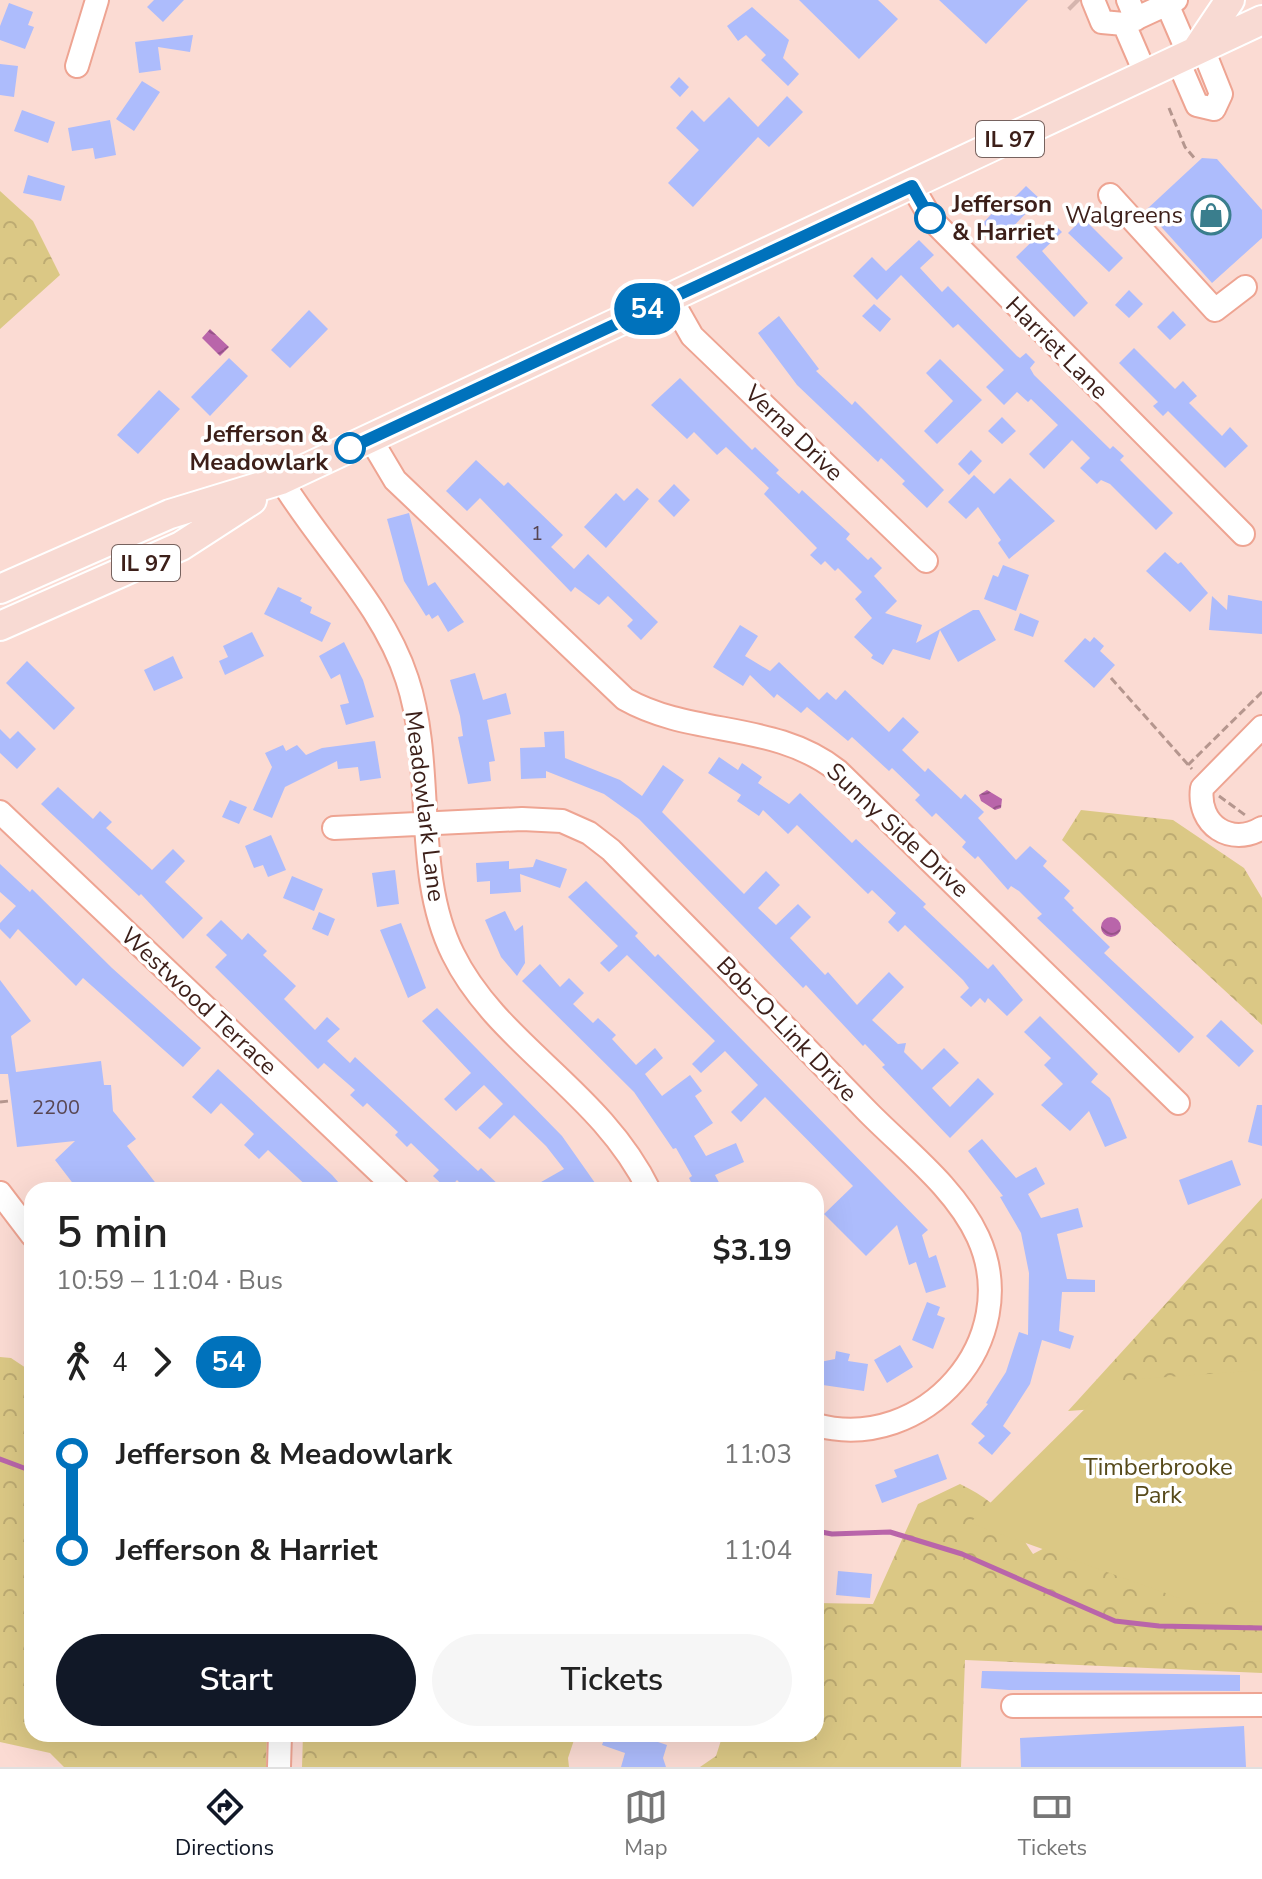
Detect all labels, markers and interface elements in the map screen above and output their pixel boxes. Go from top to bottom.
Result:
road number: IL 97 [976,121,1044,157]
place label: Jefferson & Harriet [951,188,1055,248]
shop icon: Walgreens [1190,194,1232,236]
place label: Walgreens [1065,199,1183,231]
marker: Jefferson & Harriet [915,203,945,233]
line badge: 54 [611,283,683,335]
text: 54 [630,290,664,328]
street label: Harriet Lane [999,290,1115,406]
street label: Verna Drive [737,377,850,488]
place label: Jefferson & Meadowlark [190,418,329,478]
marker: Jefferson & Meadowlark [335,433,365,463]
house number: 1 [531,520,543,547]
road number: IL 97 [112,545,180,581]
street label: Meadowlark Lane [397,709,453,903]
street label: Sunny Side Drive [820,756,976,904]
street label: Westwood Terrace [114,920,284,1082]
street label: Bob-O-Link Drive [709,950,865,1108]
house number: 2200 [32,1094,80,1121]
text: 5 min [56,1203,168,1263]
text: $3.19 [713,1230,792,1271]
text: 10:59 – 11:04 · Bus [56,1263,283,1298]
icon: walk [56,1340,100,1384]
icon: forward [140,1340,184,1384]
text: 54 [212,1343,245,1381]
text: 4 [112,1345,128,1380]
text: Jefferson & Meadowlark [116,1434,452,1475]
text: 11:03 [724,1437,792,1472]
park label: Timberbrooke Park [1083,1451,1233,1511]
text: Jefferson & Harriet [116,1530,377,1571]
text: 11:04 [724,1533,792,1568]
button: Start [56,1634,416,1726]
button: Tickets [432,1634,792,1726]
tab: Directions [175,1785,274,1863]
tab: Map [624,1785,668,1863]
tab: Tickets [1018,1785,1087,1863]

